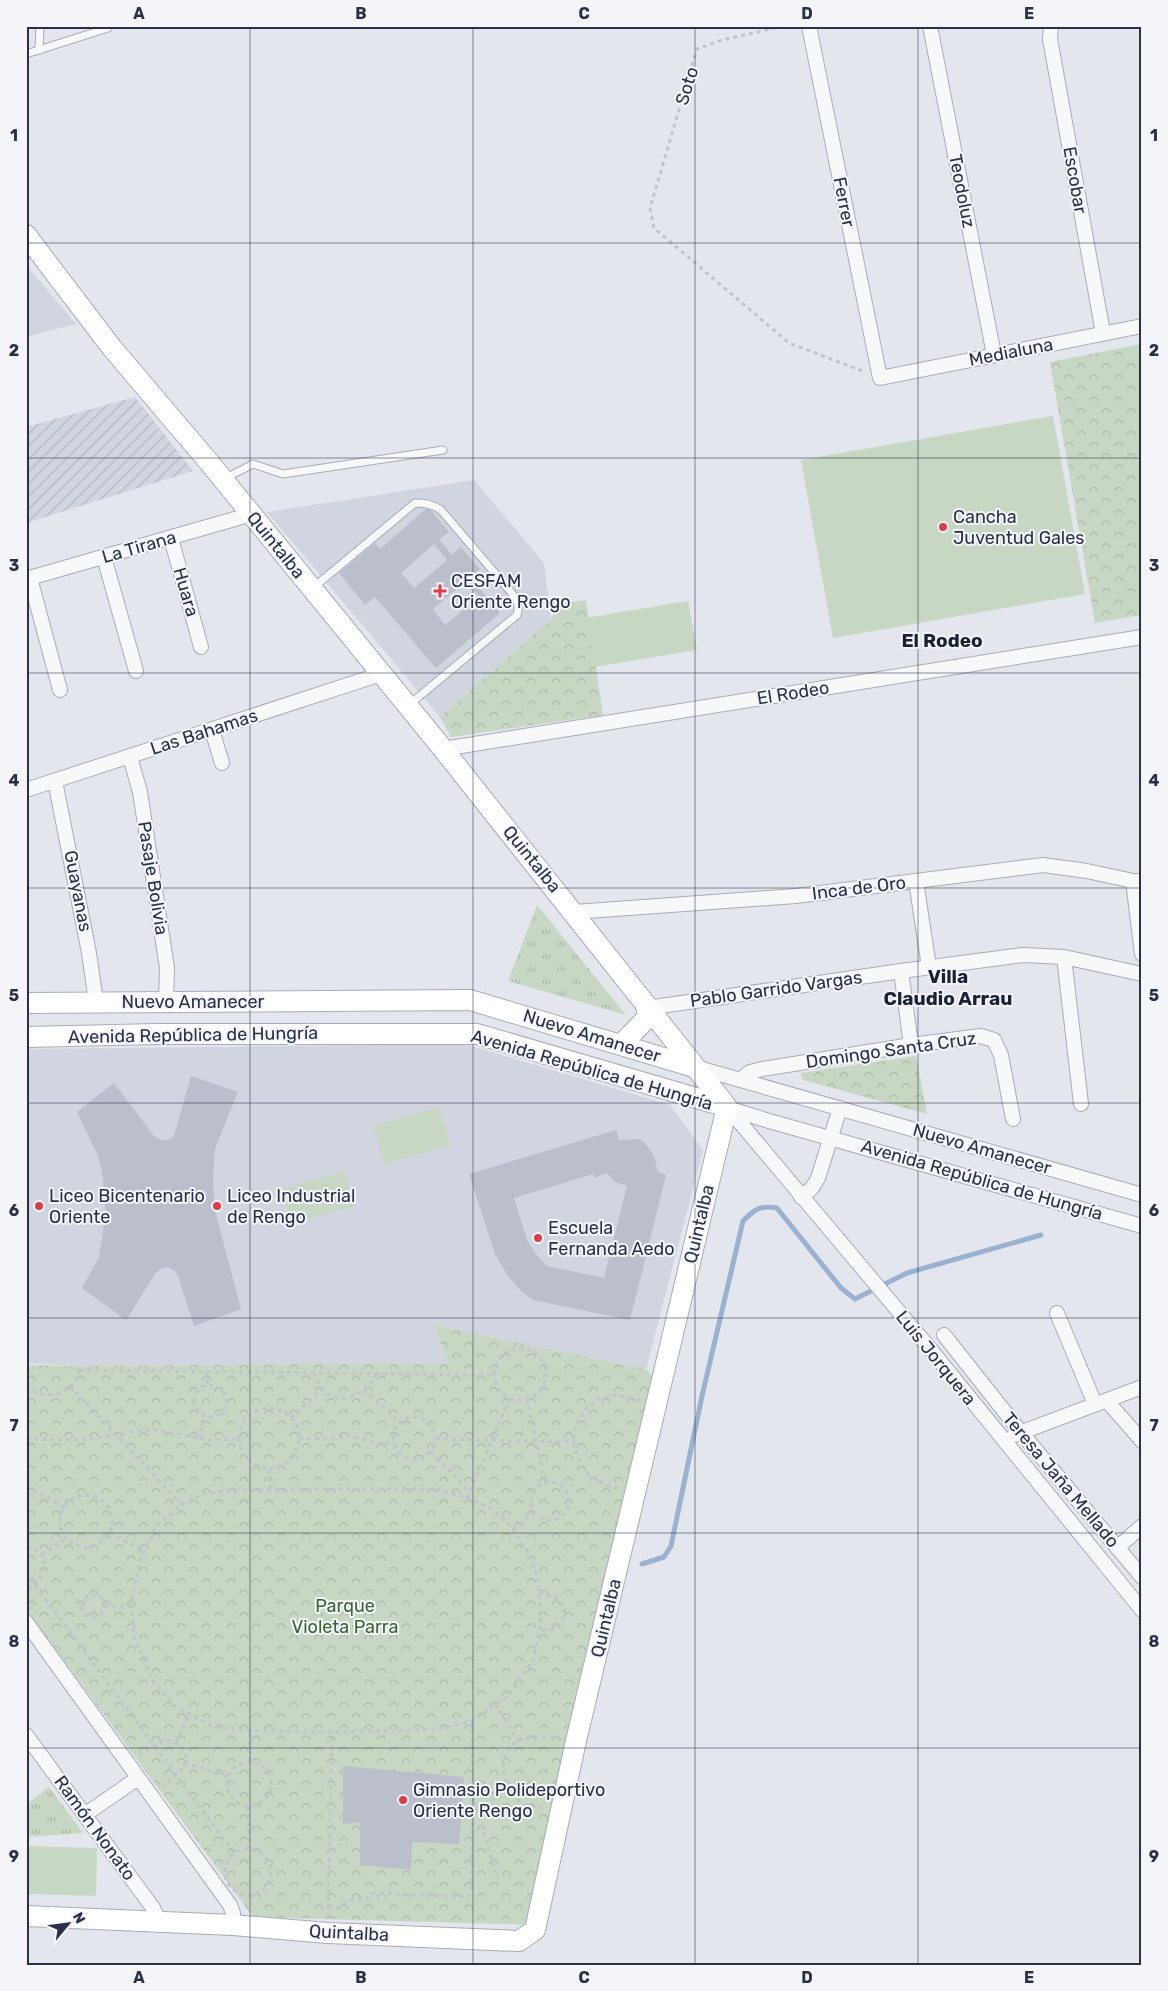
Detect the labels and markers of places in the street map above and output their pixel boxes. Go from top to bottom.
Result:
place label: Cancha Juventud Gales [953,506,1085,549]
marker: Cancha Juventud Gales [937,521,949,533]
place label: CESFAM Oriente Rengo [451,570,571,613]
marker: CESFAM Oriente Rengo [433,584,447,598]
place label: Liceo Bicentenario Oriente [49,1185,205,1228]
place label: Liceo Industrial de Rengo [227,1185,355,1228]
marker: Liceo Bicentenario Oriente [33,1200,45,1212]
marker: Liceo Industrial de Rengo [211,1200,223,1212]
place label: Escuela Fernanda Aedo [548,1217,675,1260]
marker: Escuela Fernanda Aedo [532,1232,544,1244]
place label: Gimnasio Polideportivo Oriente Rengo [413,1779,605,1822]
marker: Gimnasio Polideportivo Oriente Rengo [397,1794,409,1806]

